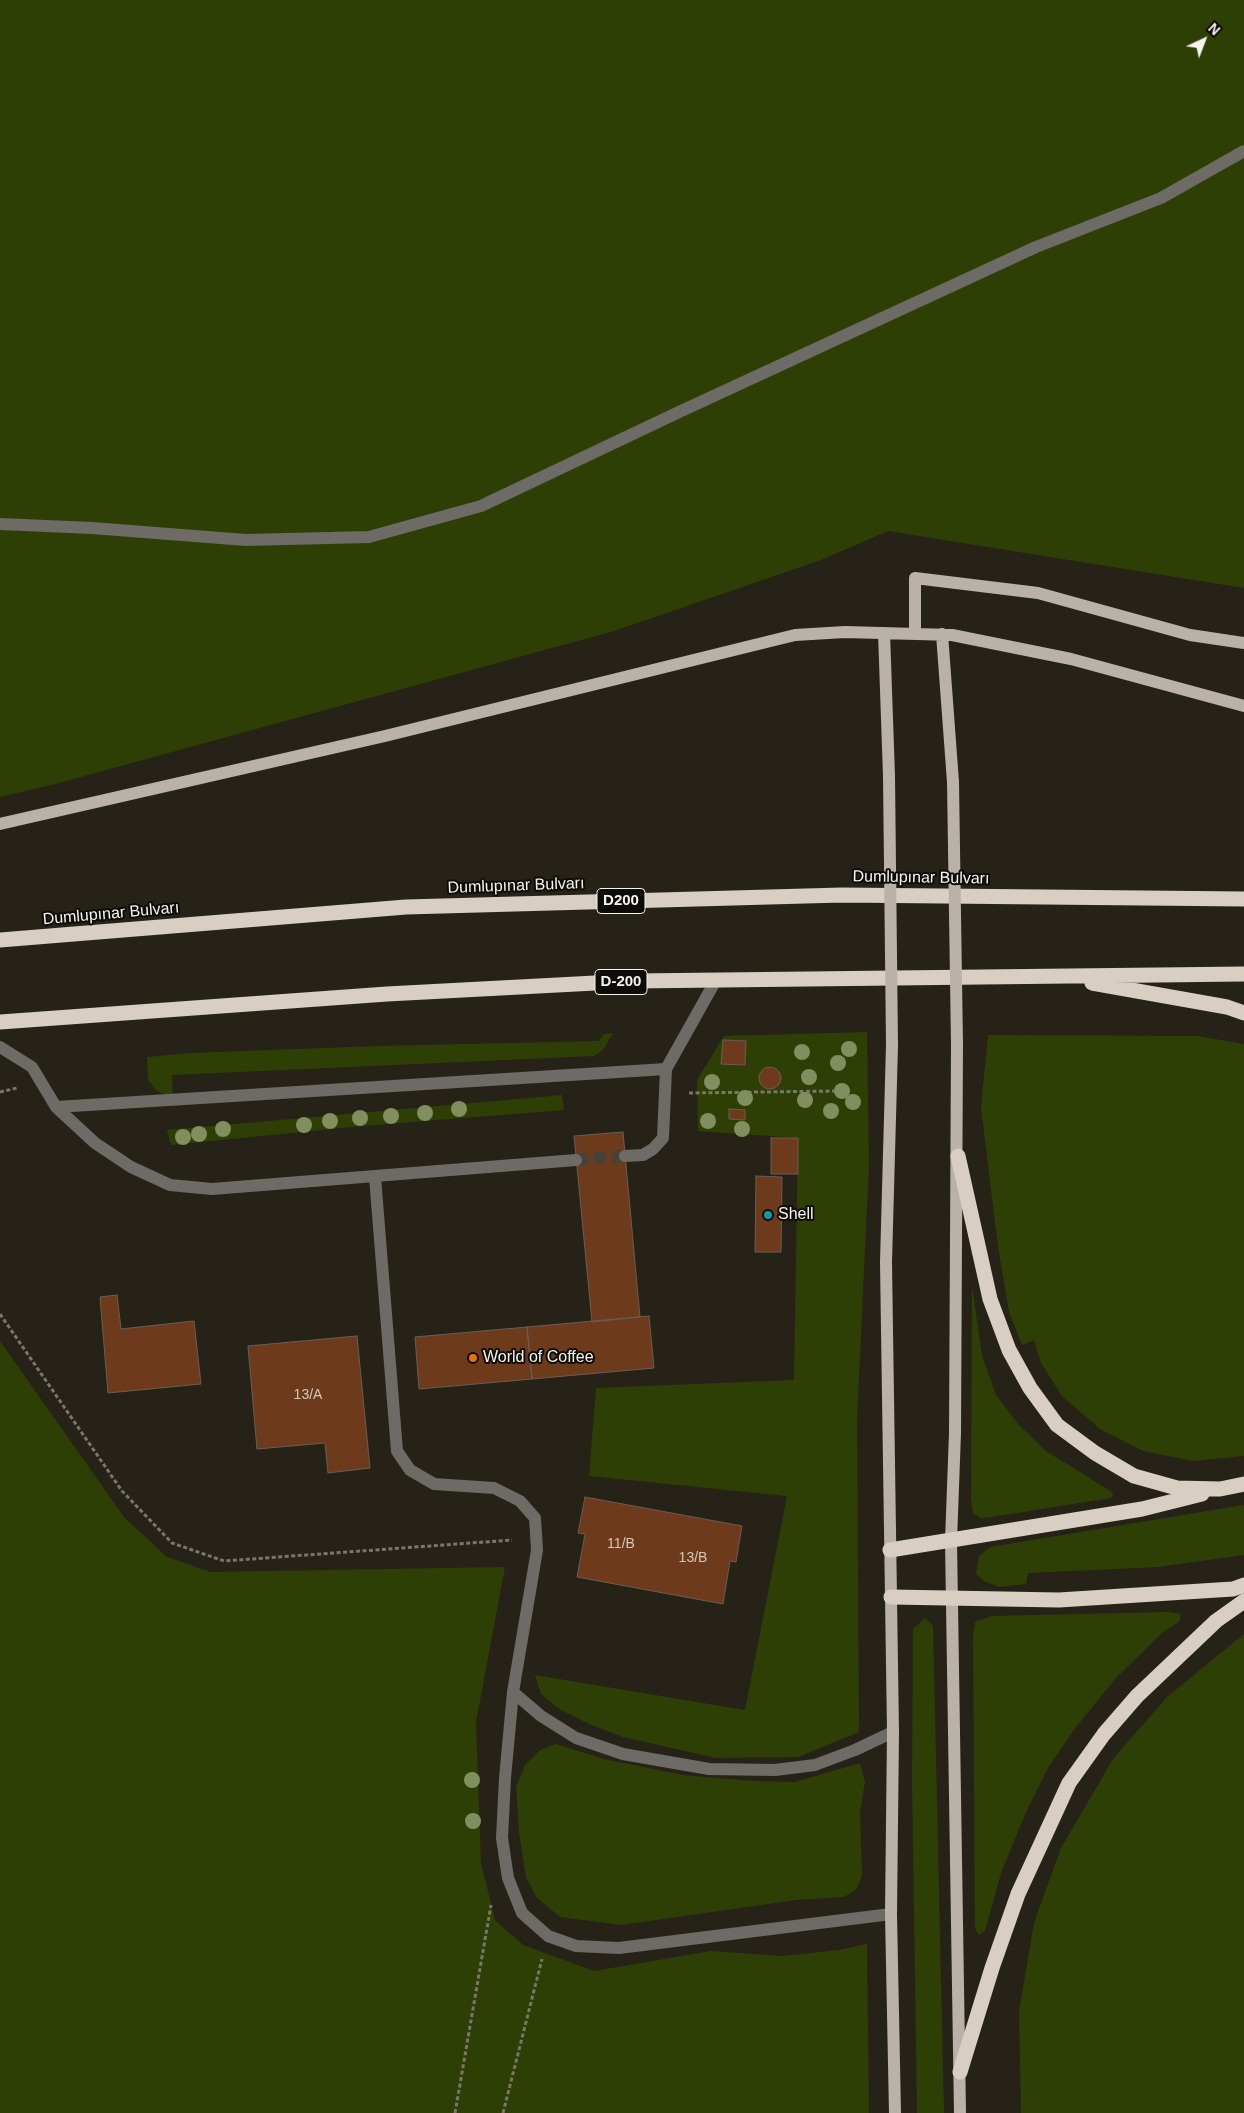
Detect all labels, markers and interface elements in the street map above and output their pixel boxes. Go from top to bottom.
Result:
north arrow [1179,15,1229,65]
text: N [1205,20,1223,38]
street label: Dumlupınar Bulvarı [852,867,990,889]
street label: Dumlupınar Bulvarı [447,874,585,898]
road number: D200 [597,888,645,914]
street label: Dumlupınar Bulvarı [42,898,180,930]
road number: D-200 [595,970,647,994]
place label: Shell [778,1205,814,1225]
marker: Shell [762,1209,774,1221]
place label: World of Coffee [483,1348,594,1368]
marker: World of Coffee [467,1352,479,1364]
house number: 13/A [294,1387,322,1403]
house number: 11/B [607,1536,635,1552]
house number: 13/B [679,1550,707,1566]

